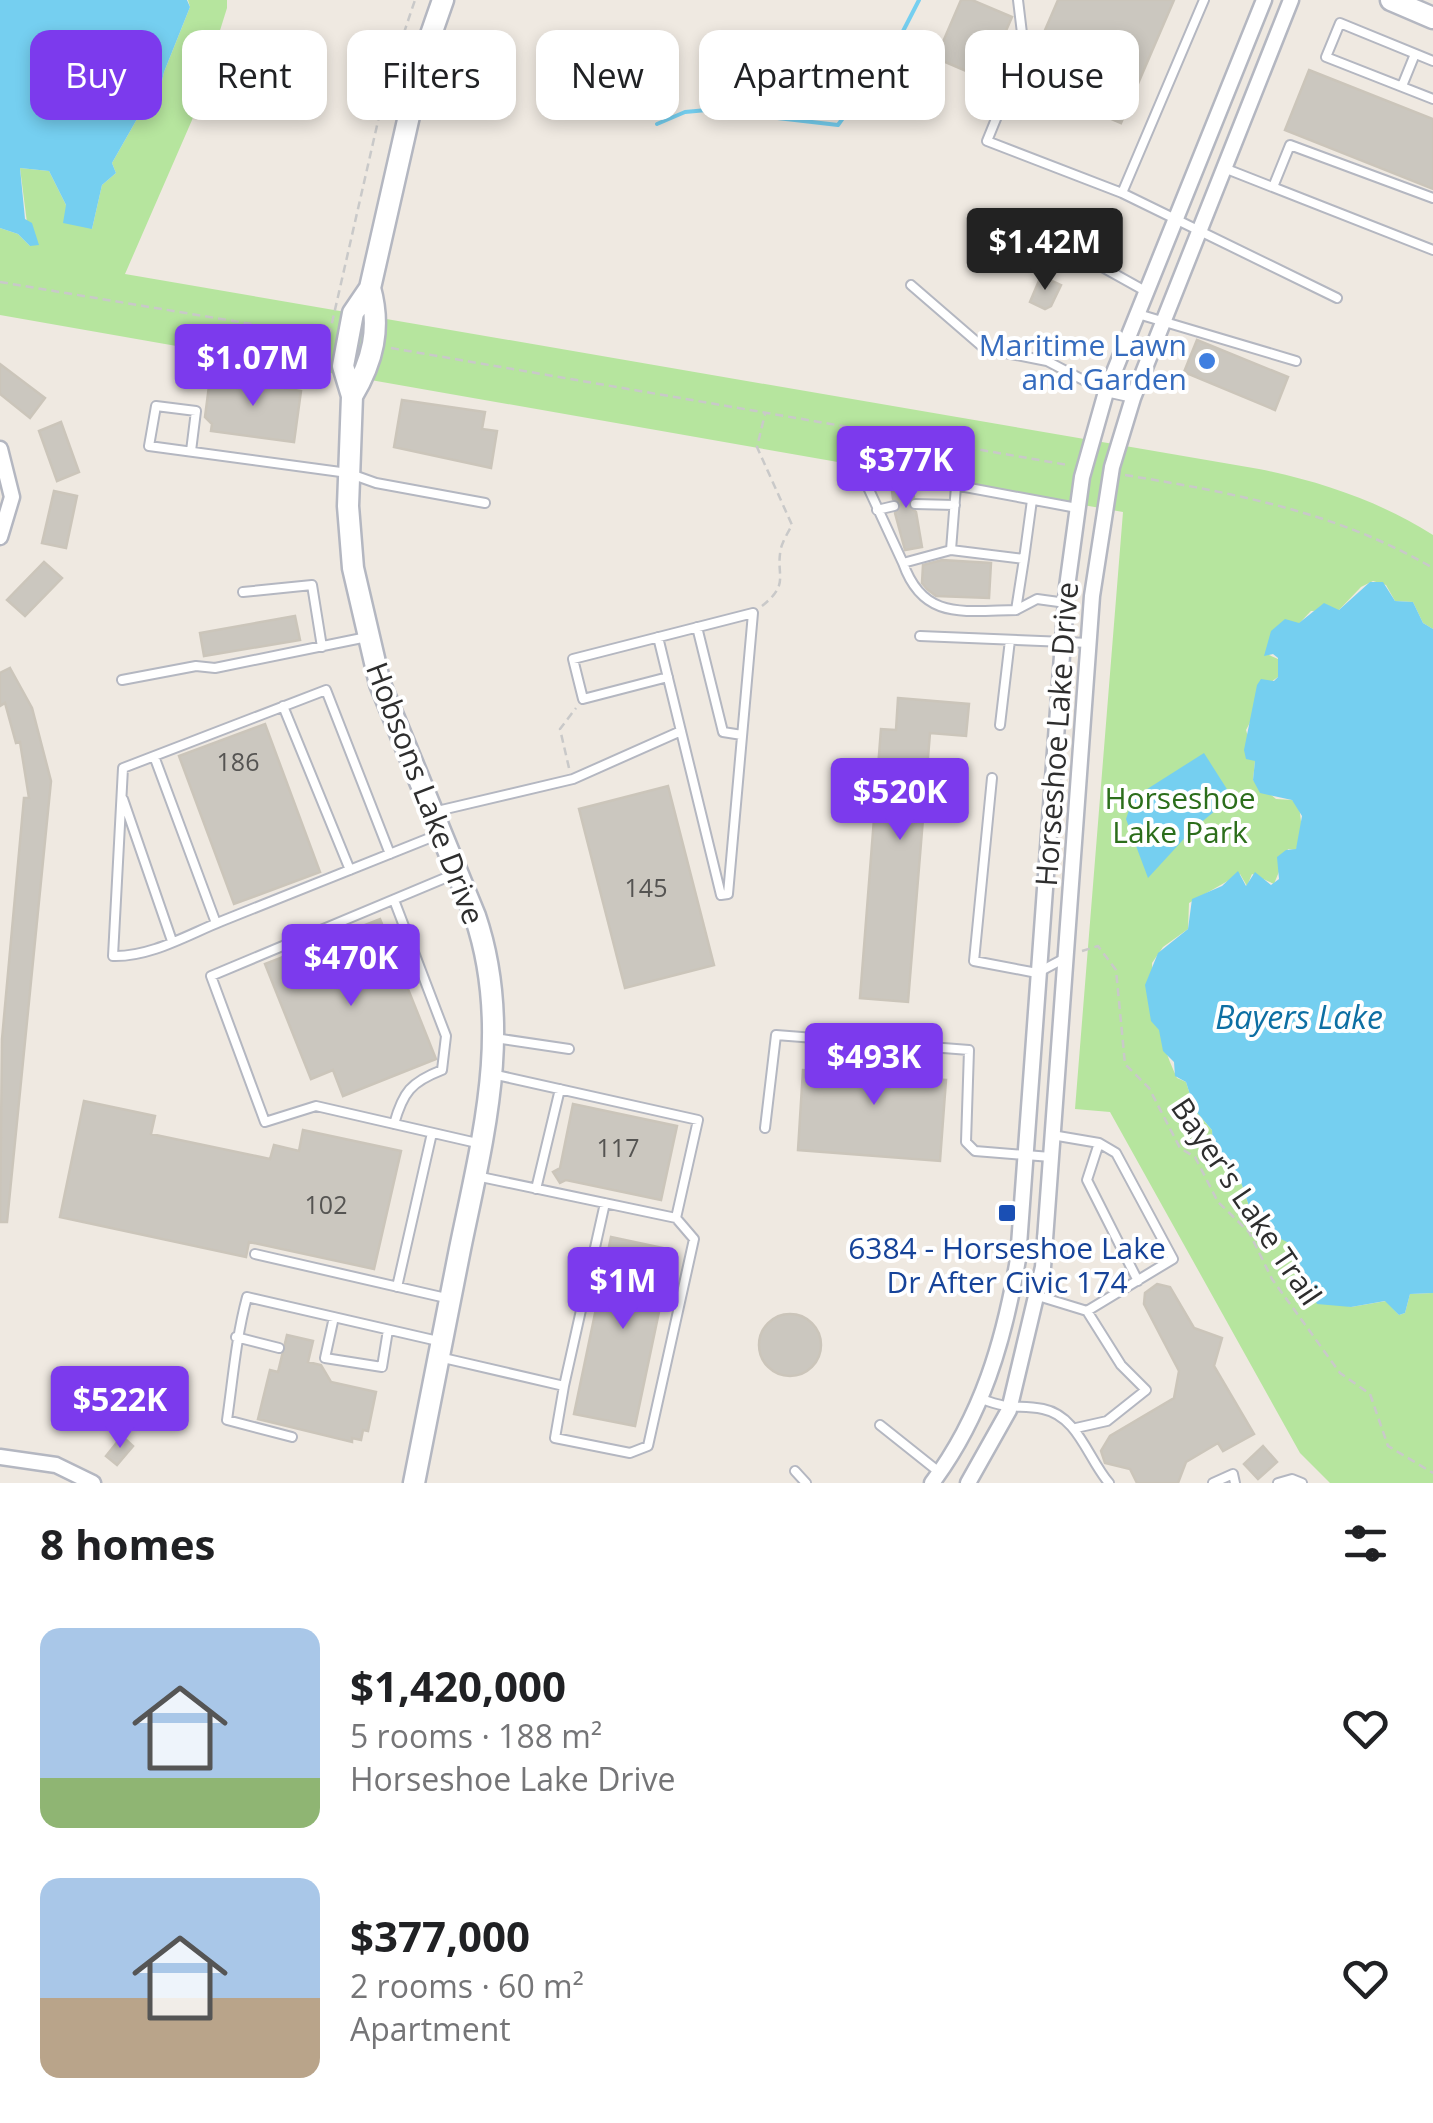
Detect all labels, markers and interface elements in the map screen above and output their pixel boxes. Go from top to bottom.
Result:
chip: Buy [30,30,162,120]
chip: Rent [182,30,327,120]
chip: Filters [347,30,516,120]
chip: New [536,30,679,120]
chip: Apartment [699,30,945,120]
chip: House [965,30,1139,120]
pin: $1.42M [964,208,1126,293]
text: $1.42M [989,219,1101,262]
pin: $1.07M [172,324,334,409]
place label: Maritime Lawn and Garden [979,324,1187,399]
text: $1.07M [197,335,309,378]
marker: Maritime Lawn and Garden [1196,350,1218,372]
pin: $377K [836,426,976,511]
text: $377K [859,437,953,480]
street label: Horseshoe Lake Drive [1025,580,1087,888]
street label: Hobsons Lake Drive [357,656,495,930]
house number: 186 [217,744,259,778]
pin: $520K [830,758,970,843]
text: $520K [853,769,947,812]
park label: Horseshoe Lake Park [1104,777,1256,852]
house number: 145 [625,870,667,904]
pin: $470K [281,924,421,1009]
text: $470K [304,935,398,978]
water label: Bayers Lake [1215,995,1383,1038]
pin: $493K [804,1023,944,1108]
text: $493K [827,1034,921,1077]
street label: Bayer's Lake Trail [1162,1089,1332,1313]
house number: 117 [597,1130,639,1164]
house number: 102 [305,1187,347,1221]
marker: 6384 - Horseshoe Lake Dr After Civic 174 [996,1202,1018,1224]
place label: 6384 - Horseshoe Lake Dr After Civic 174 [848,1227,1166,1302]
pin: $1M [575,1247,671,1332]
text: $1M [590,1258,656,1301]
pin: $522K [50,1366,190,1451]
text: $522K [73,1377,167,1420]
text: 8 homes [40,1515,215,1572]
icon: filters [1338,1516,1393,1571]
text: $1,420,000 [350,1657,566,1714]
icon: home [120,1668,240,1788]
icon: heart [1338,1701,1393,1756]
text: 5 rooms · 188 m² [350,1714,602,1757]
text: Horseshoe Lake Drive [350,1757,675,1800]
text: $377,000 [350,1907,530,1964]
icon: home [120,1918,240,2038]
icon: heart [1338,1951,1393,2006]
text: 2 rooms · 60 m² [350,1964,584,2007]
text: Apartment [350,2007,511,2050]

